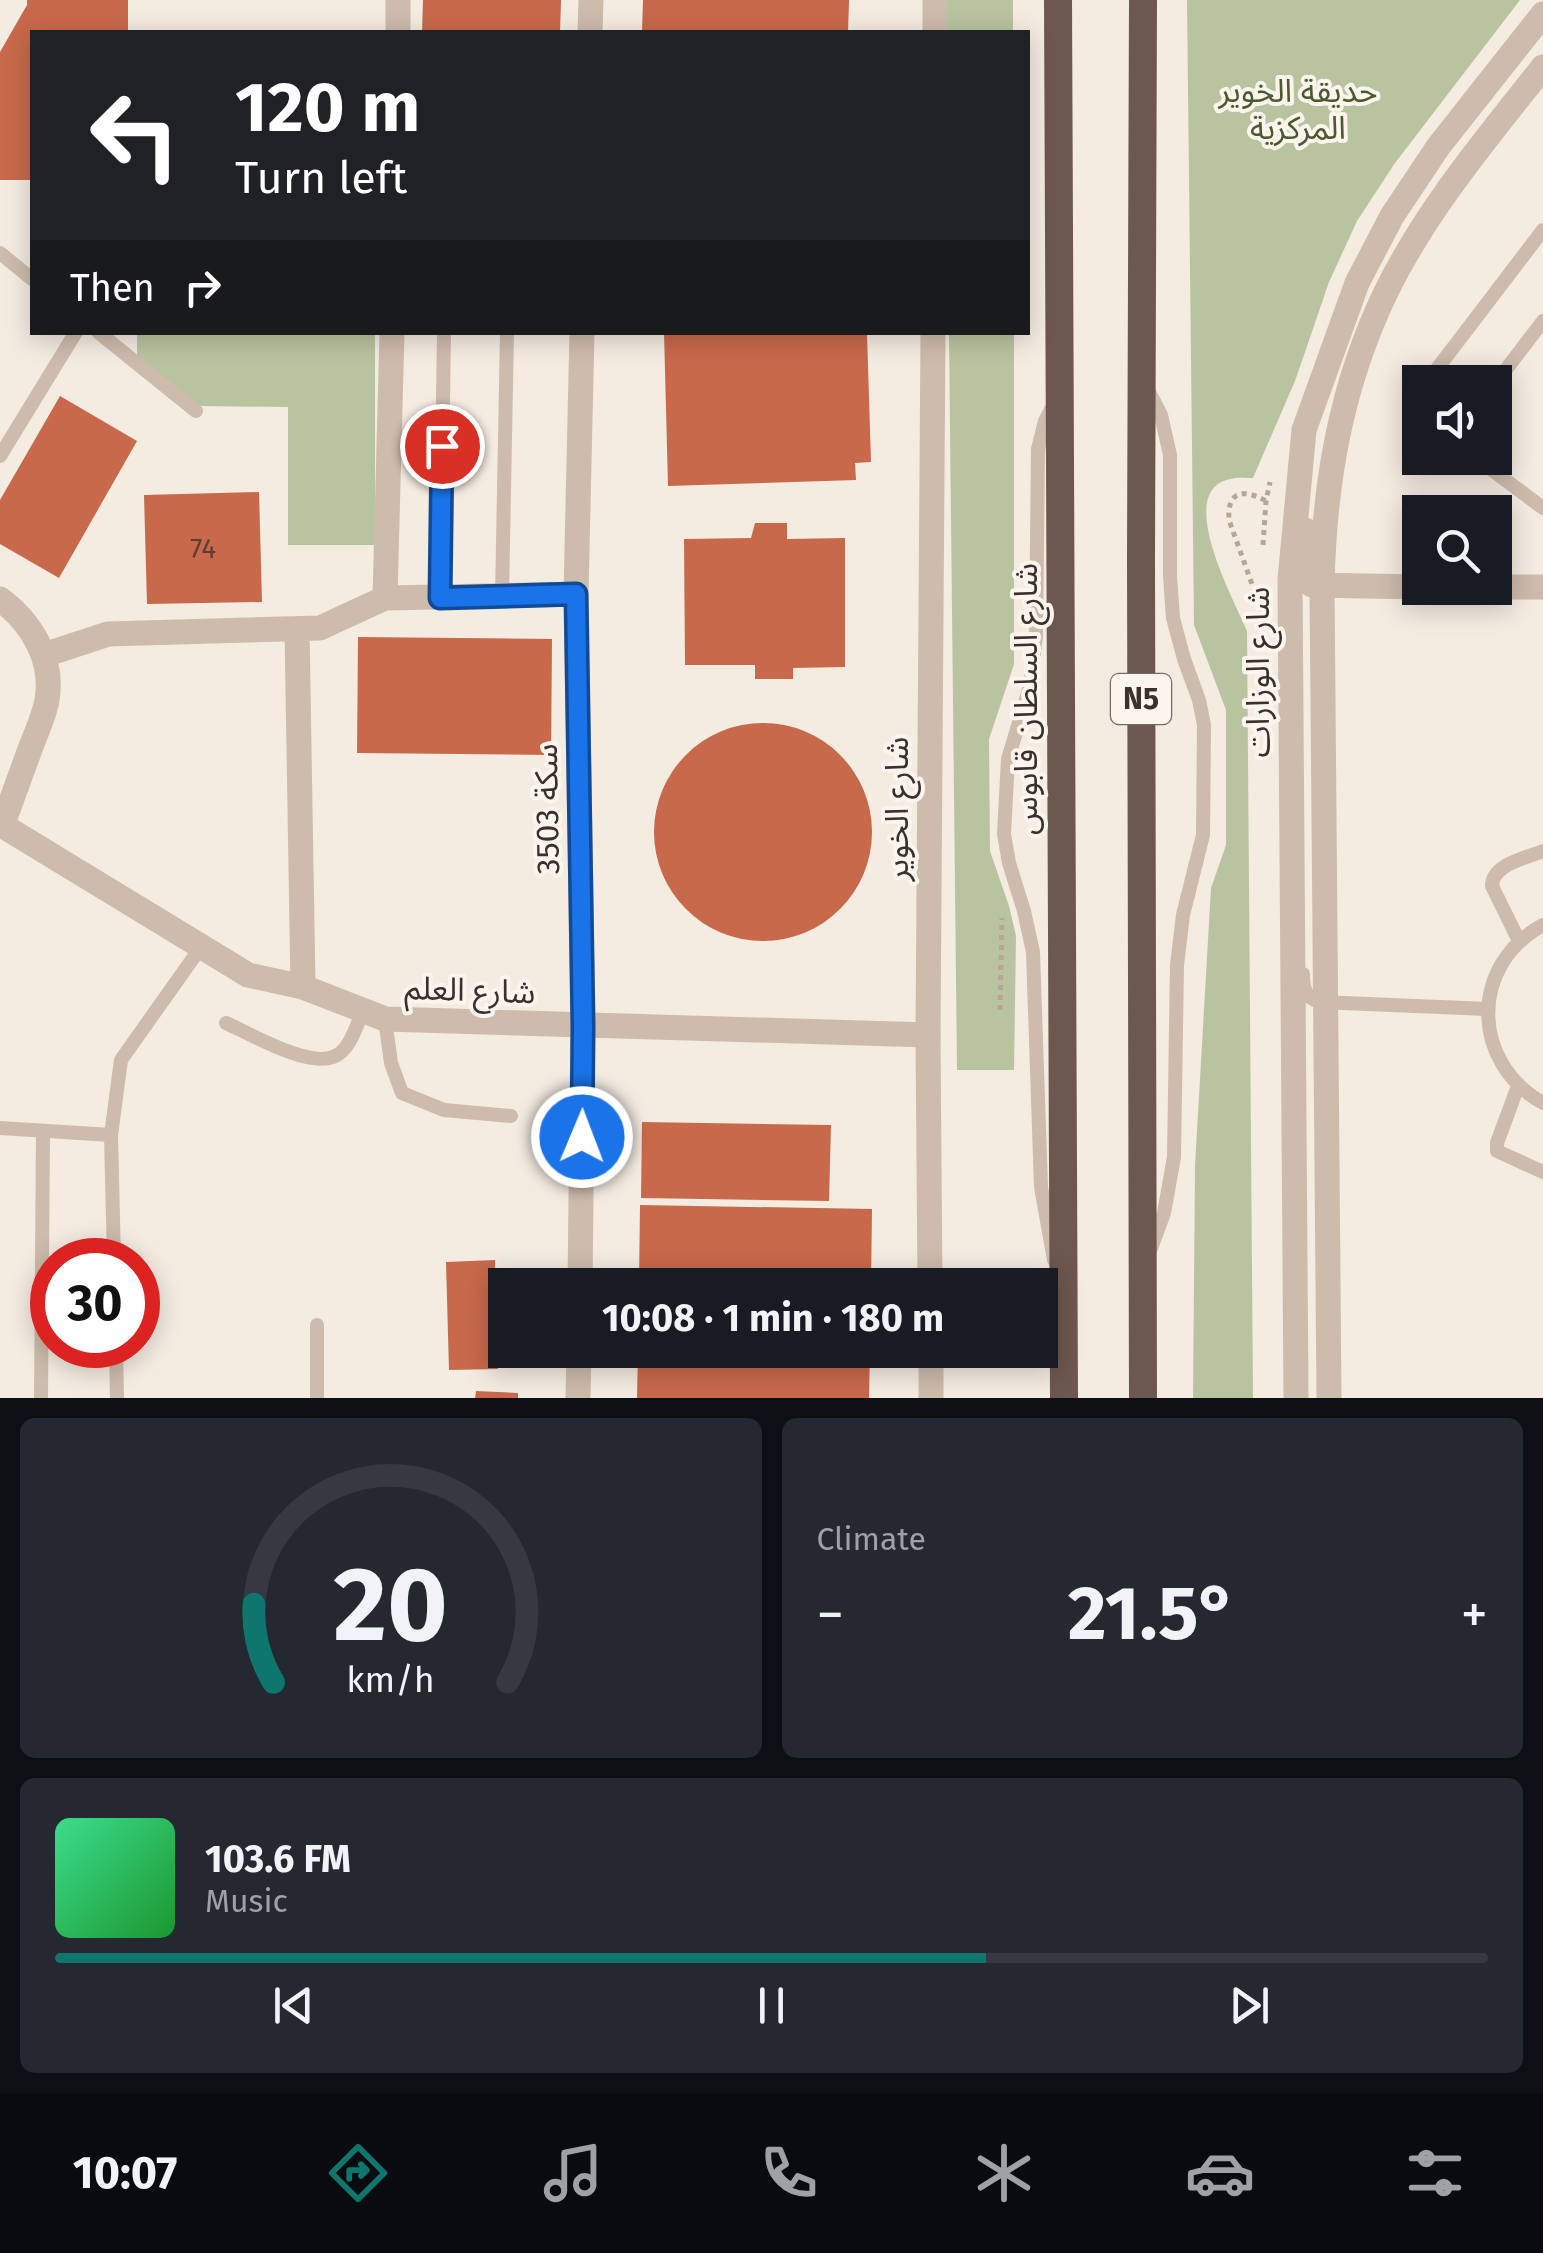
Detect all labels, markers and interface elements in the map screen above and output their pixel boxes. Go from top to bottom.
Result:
text: 120 m [235,66,420,150]
icon: left [70,70,200,200]
park label: حديقة الخوير المركزية [1218,72,1377,147]
text: Turn left [235,151,407,205]
icon: right [175,260,230,315]
text: Then [70,265,155,311]
map controls [1402,365,1512,605]
button: sound [1402,365,1512,475]
pin [400,404,485,489]
icon: arrive [415,419,470,474]
button: search [1402,495,1512,605]
house number: 74 [190,532,216,565]
street label: شارع السلطان قابوس [1007,563,1050,835]
street label: شارع الوزارات [1239,587,1282,757]
road number: N5 [1111,674,1171,724]
street label: شارع الخوير [878,737,921,882]
street label: سكة 3503 [527,743,567,875]
street label: شارع العلم [404,969,536,1016]
position arrow [530,1085,634,1189]
speed limit sign: 30 [30,1238,160,1368]
text: 10:08 · 1 min · 180 m [602,1295,944,1341]
text: Climate [817,1520,926,1558]
text: 20 [333,1543,448,1668]
text: 21.5° [1068,1569,1237,1659]
text: − [817,1582,844,1648]
text: + [1461,1582,1488,1648]
text: km/h [347,1659,435,1701]
text: 103.6 FM [205,1836,351,1882]
text: Music [205,1882,288,1920]
icon: previous [266,1978,321,2033]
icon: pause [744,1978,799,2033]
icon: next [1222,1978,1277,2033]
icon: directions [323,2138,393,2208]
icon: music [538,2138,608,2208]
icon: phone [754,2138,824,2208]
icon: climate [969,2138,1039,2208]
icon: car [1185,2138,1255,2208]
icon: filters [1400,2138,1470,2208]
text: 10:07 [73,2146,177,2200]

